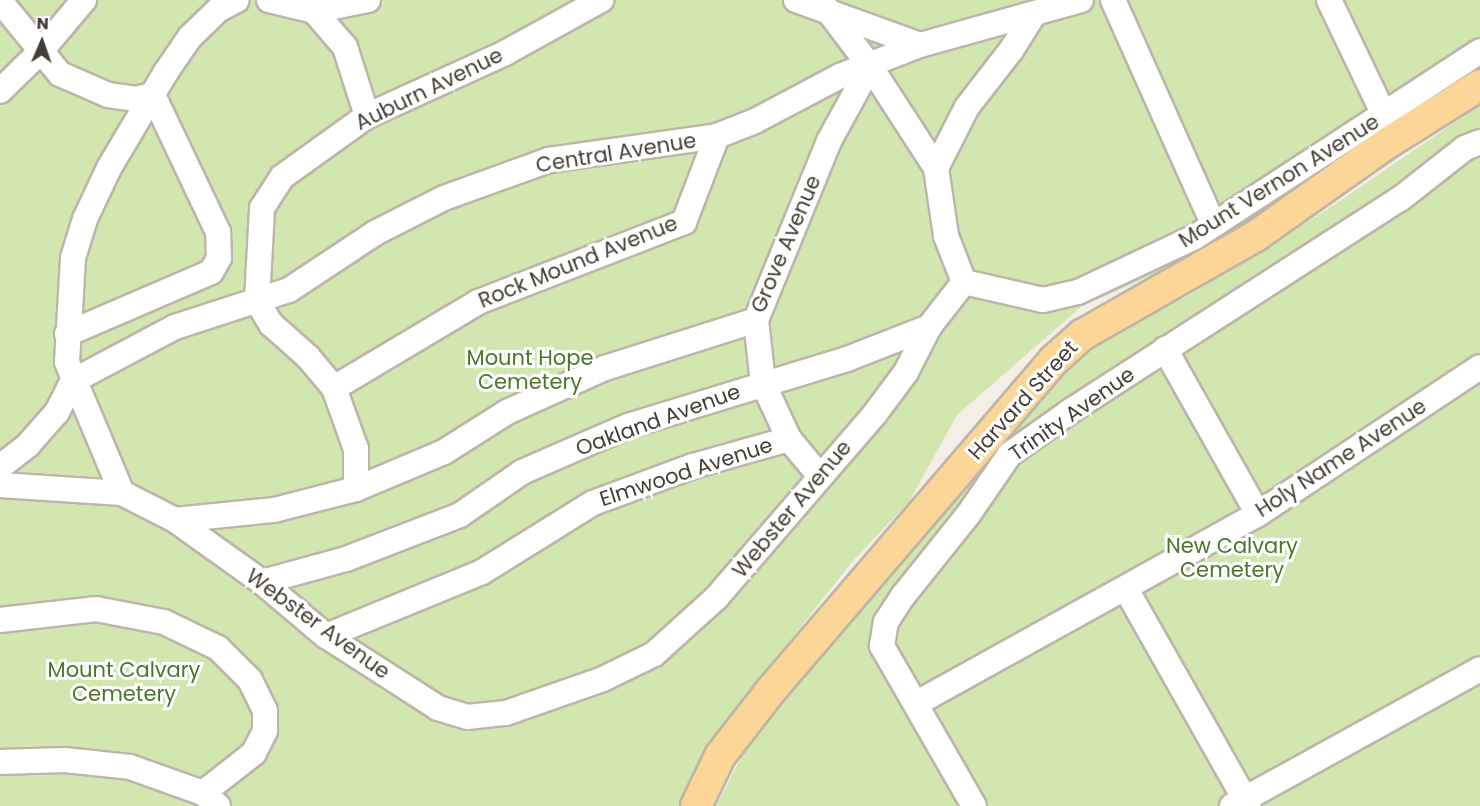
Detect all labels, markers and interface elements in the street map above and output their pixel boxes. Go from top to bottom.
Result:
north arrow [12,12,72,72]
text: N [36,12,49,35]
street label: Auburn Avenue [351,42,507,136]
street label: Mount Vernon Avenue [1174,109,1384,253]
street label: Central Avenue [534,128,698,178]
street label: Grove Avenue [746,171,826,317]
street label: Rock Mound Avenue [475,211,681,313]
street label: Harvard Street [963,335,1083,465]
park label: Mount Hope Cemetery [467,345,593,395]
street label: Trinity Avenue [1005,362,1139,466]
street label: Oakland Avenue [572,379,744,461]
street label: Holy Name Avenue [1251,393,1431,523]
street label: Elmwood Avenue [596,432,776,512]
street label: Webster Avenue [727,435,857,583]
park label: New Calvary Cemetery [1166,533,1298,583]
street label: Webster Avenue [241,563,395,685]
park label: Mount Calvary Cemetery [48,657,200,707]

